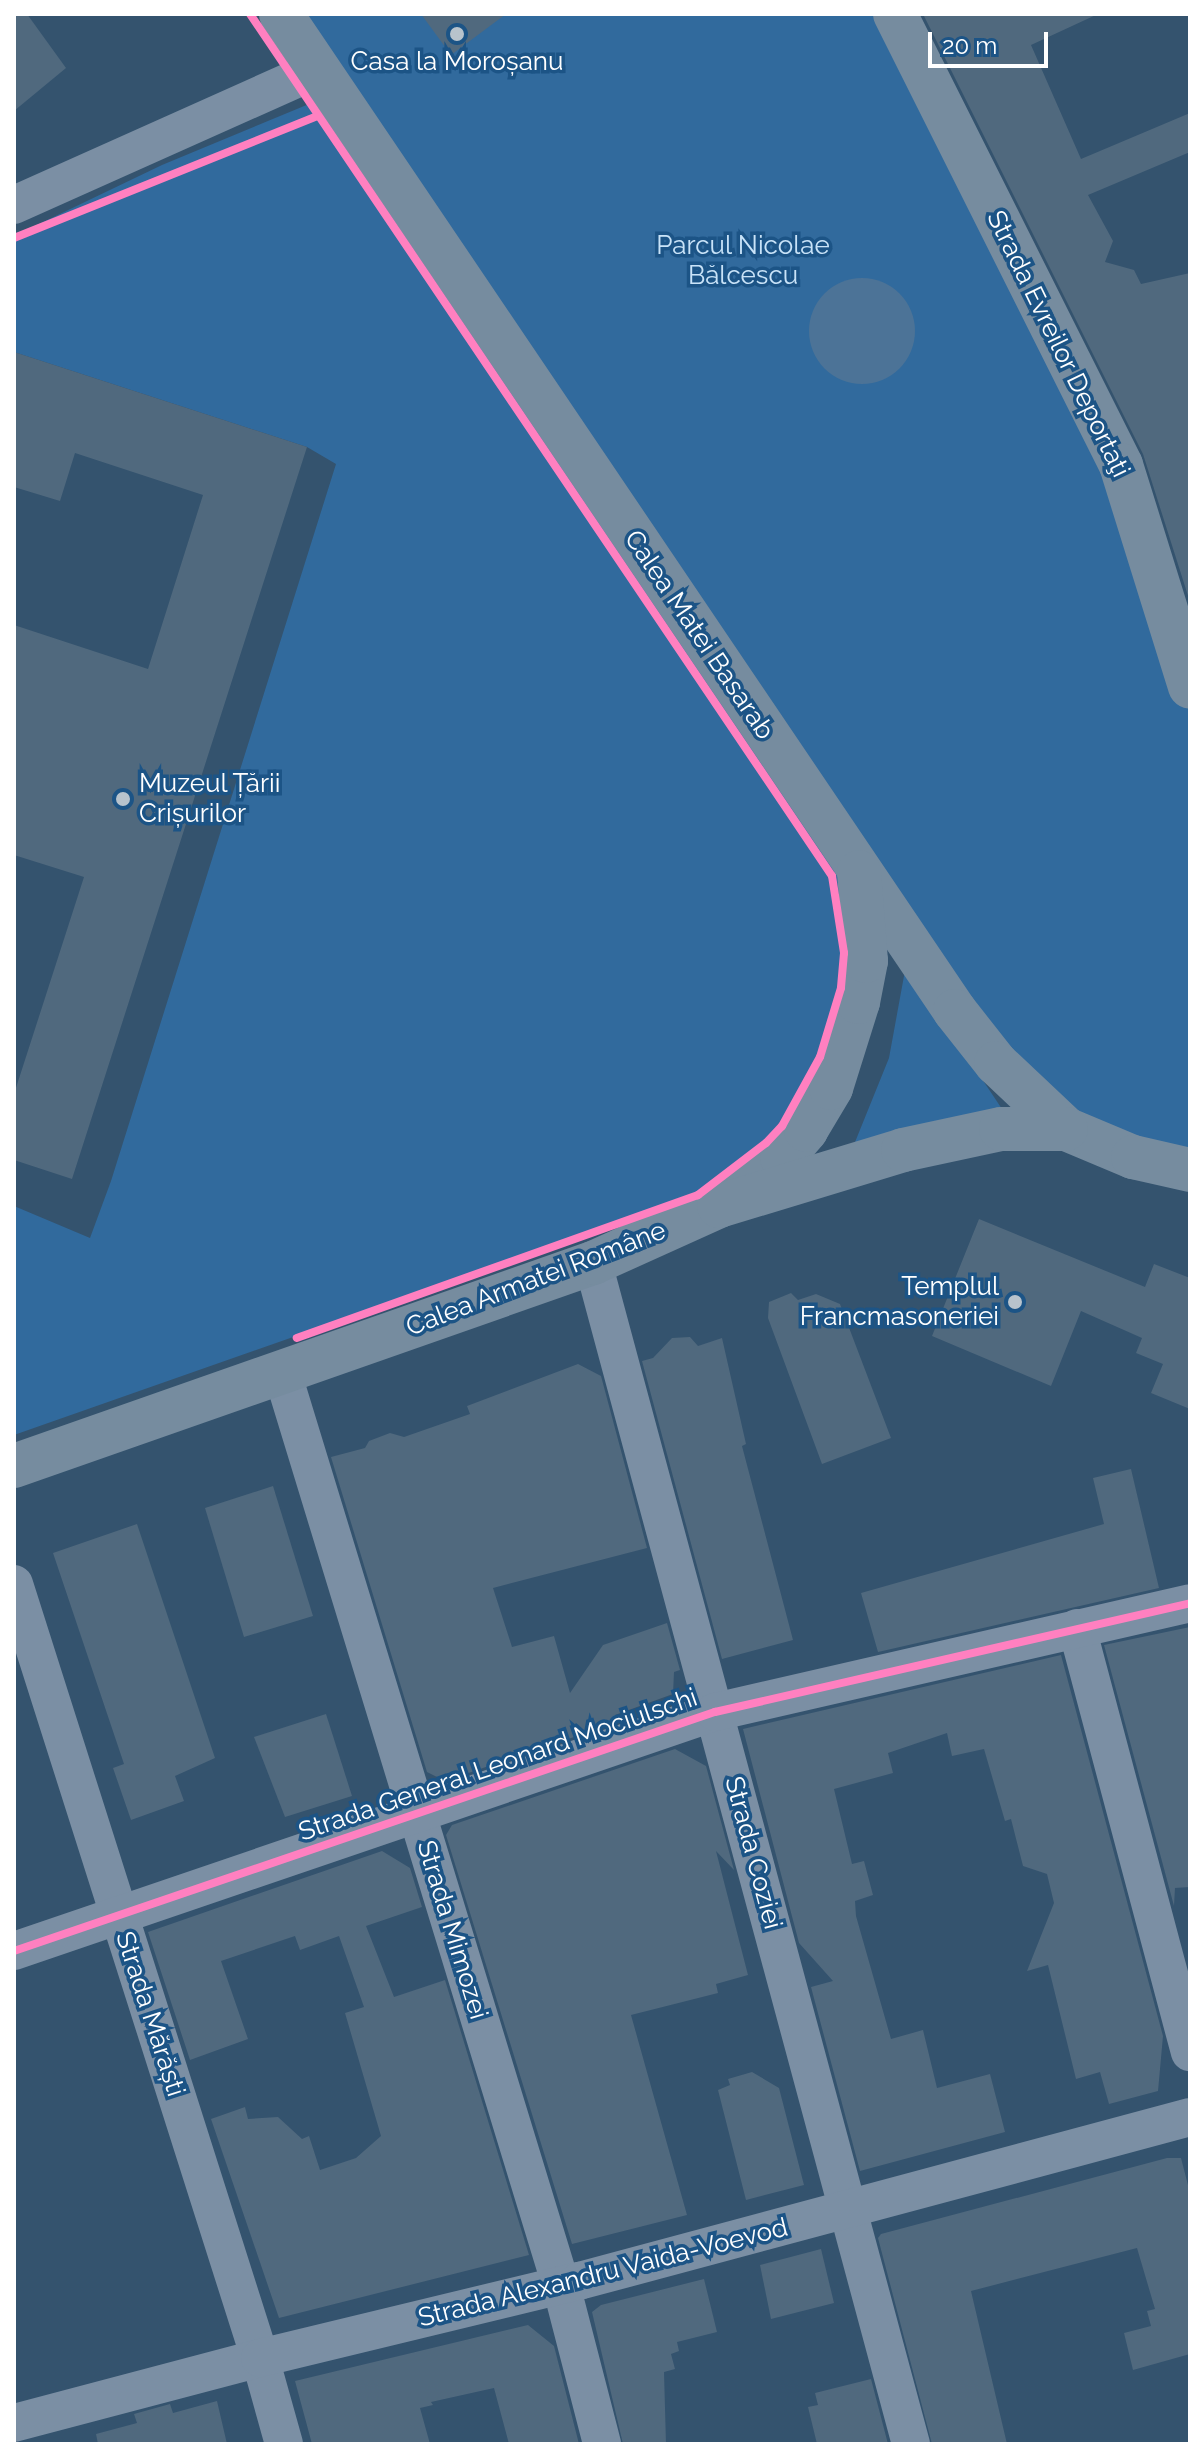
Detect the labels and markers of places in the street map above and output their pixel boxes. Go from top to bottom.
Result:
marker: Casa la Moroșanu [448,25,466,43]
place label: Casa la Moroșanu [351,46,563,78]
place label: Muzeul Țării Crișurilor [139,768,282,830]
marker: Muzeul Țării Crișurilor [114,790,132,808]
place label: Templul Francmasoneriei [800,1271,999,1332]
marker: Templul Francmasoneriei [1006,1293,1024,1311]

